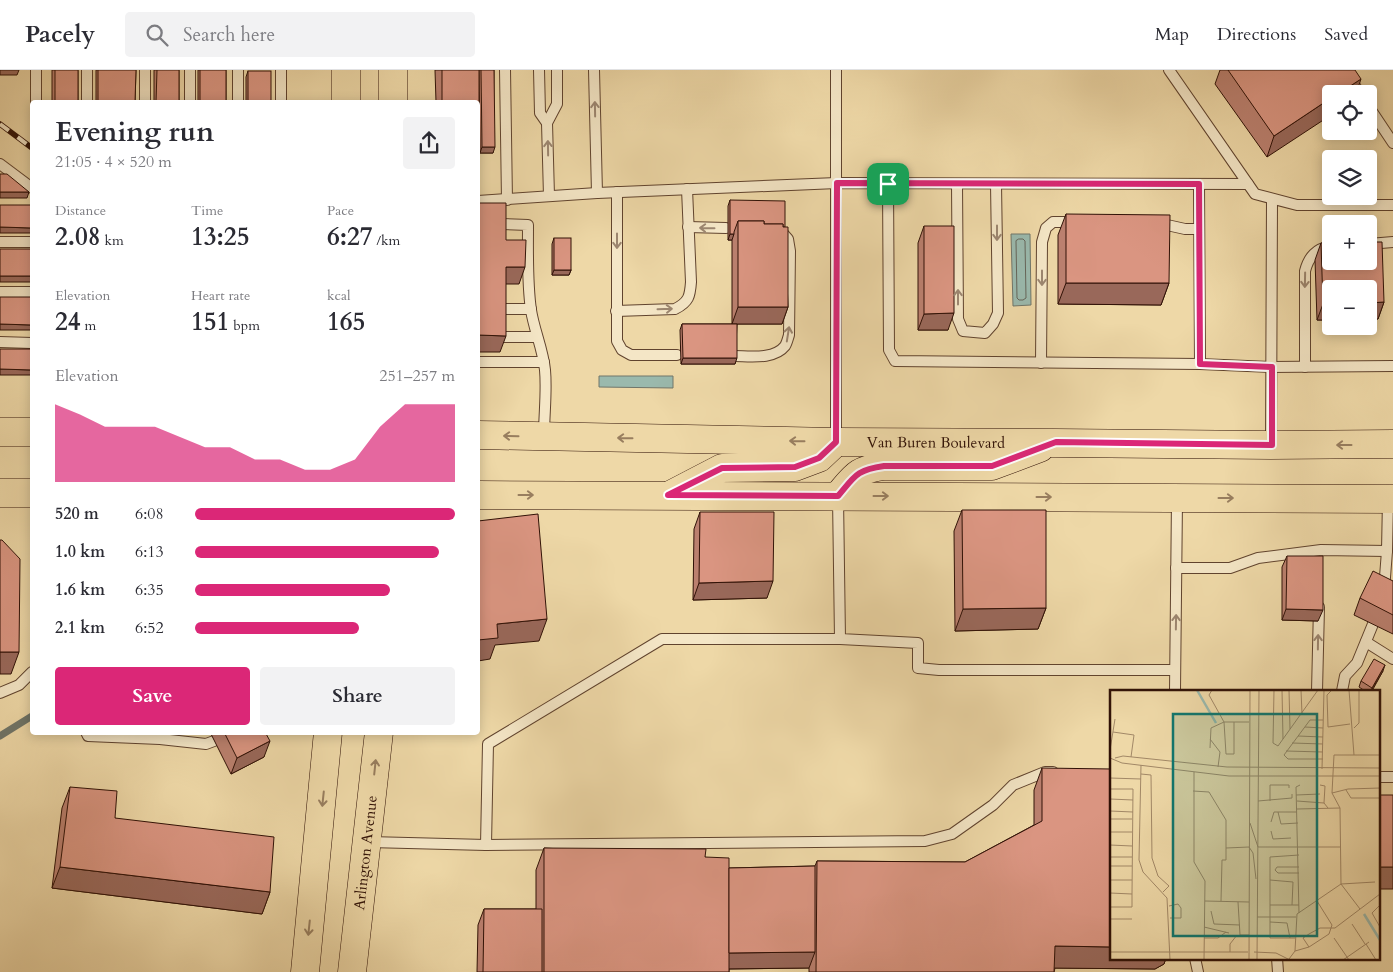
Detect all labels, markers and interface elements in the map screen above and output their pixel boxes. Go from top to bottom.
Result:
search box [125,12,475,57]
text: Pacely [25,18,95,51]
icon: search [143,21,171,49]
text: Search here [183,22,275,48]
text: Map [1155,22,1189,47]
text: Directions [1217,22,1296,47]
text: Saved [1324,22,1368,47]
map controls [1322,85,1377,335]
button: locate [1322,85,1377,140]
one-way arrow [590,101,600,118]
text: Evening run [55,113,214,151]
button: share [403,117,455,169]
one-way arrow [543,140,553,156]
button: layers [1322,150,1377,205]
text: 21:05 · 4 × 520 m [55,151,172,173]
pin [867,163,909,205]
icon: arrive [874,170,902,198]
text: Distance [55,201,106,220]
text: Time [191,201,223,220]
text: Pace [327,201,354,220]
button: + [1322,215,1377,270]
text: 2.08 [55,220,101,254]
text: 13:25 [191,220,249,254]
text: 6:27 [327,220,373,254]
one-way arrow [700,223,716,232]
one-way arrow [992,224,1002,240]
text: km [101,231,124,250]
text: /km [373,231,400,250]
one-way arrow [612,233,621,249]
one-way arrow [1037,270,1047,286]
one-way arrow [1300,272,1310,288]
button: − [1322,280,1377,335]
text: Elevation [55,286,111,305]
text: Heart rate [191,286,250,305]
text: kcal [327,286,351,305]
one-way arrow [953,289,963,305]
one-way arrow [656,304,673,314]
text: 24 [55,305,81,339]
text: 151 [191,305,229,339]
text: 165 [327,305,365,339]
text: m [81,316,96,335]
text: bpm [229,316,260,335]
one-way arrow [783,326,793,342]
text: Elevation [55,365,119,387]
text: 251–257 m [379,365,455,387]
one-way arrow [503,431,520,441]
street label: Van Buren Boulevard [867,432,1005,453]
one-way arrow [617,433,634,443]
one-way arrow [789,437,805,446]
one-way arrow [1337,440,1353,450]
one-way arrow [518,490,534,500]
one-way arrow [872,491,889,501]
one-way arrow [1035,492,1051,502]
one-way arrow [1218,493,1234,503]
text: 520 m [55,503,99,525]
text: 6:08 [135,503,164,525]
text: 1.0 km [55,541,105,563]
text: 6:13 [135,541,164,563]
text: 1.6 km [55,579,105,601]
text: 6:35 [135,579,164,601]
one-way arrow [1171,614,1181,630]
text: 2.1 km [55,617,105,639]
text: 6:52 [135,617,164,639]
one-way arrow [1314,634,1323,650]
button: Save [55,667,250,725]
button: Share [260,667,455,725]
inset map [1110,690,1380,960]
one-way arrow [370,760,380,776]
one-way arrow [318,790,328,806]
street label: Arlington Avenue [349,794,382,911]
one-way arrow [305,920,314,936]

